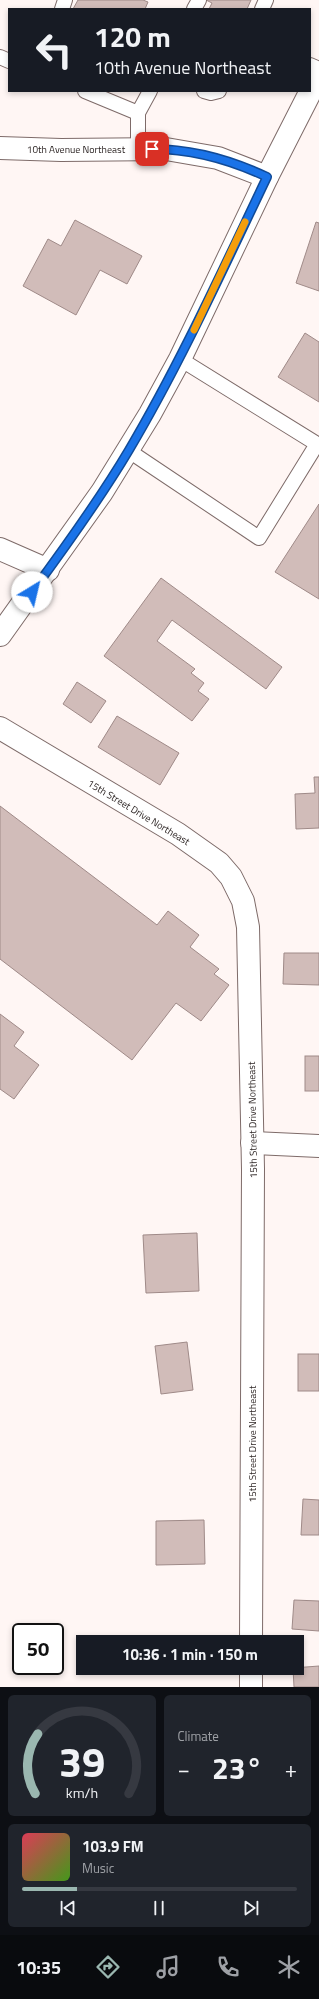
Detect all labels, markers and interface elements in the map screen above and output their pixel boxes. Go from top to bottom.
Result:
text: 120 m [94,15,171,58]
icon: left [28,24,80,76]
text: 10th Avenue Northeast [94,54,271,81]
pin [135,132,169,166]
icon: arrive [141,138,163,160]
street label: 10th Avenue Northeast [27,142,126,157]
position arrow [11,571,53,613]
street label: 15th Street Drive Northeast [85,776,193,849]
street label: 15th Street Drive Northeast [244,1061,261,1179]
street label: 15th Street Drive Northeast [245,1385,260,1502]
speed limit sign: 50 [12,1623,64,1675]
text: 10:36 · 1 min · 150 m [122,1643,258,1666]
text: Climate [178,1726,219,1746]
text: 39 [58,1729,105,1792]
text: 23° [212,1745,262,1791]
text: − [178,1752,190,1786]
text: + [285,1752,297,1786]
text: km/h [66,1781,98,1803]
text: 103.9 FM [82,1835,144,1858]
text: Music [82,1858,114,1878]
icon: previous [57,1897,79,1919]
icon: pause [148,1897,170,1919]
icon: next [240,1897,262,1919]
icon: directions [94,1953,122,1981]
icon: music [154,1953,182,1981]
icon: phone [214,1953,242,1981]
icon: climate [275,1953,303,1981]
text: 10:35 [16,1954,61,1981]

